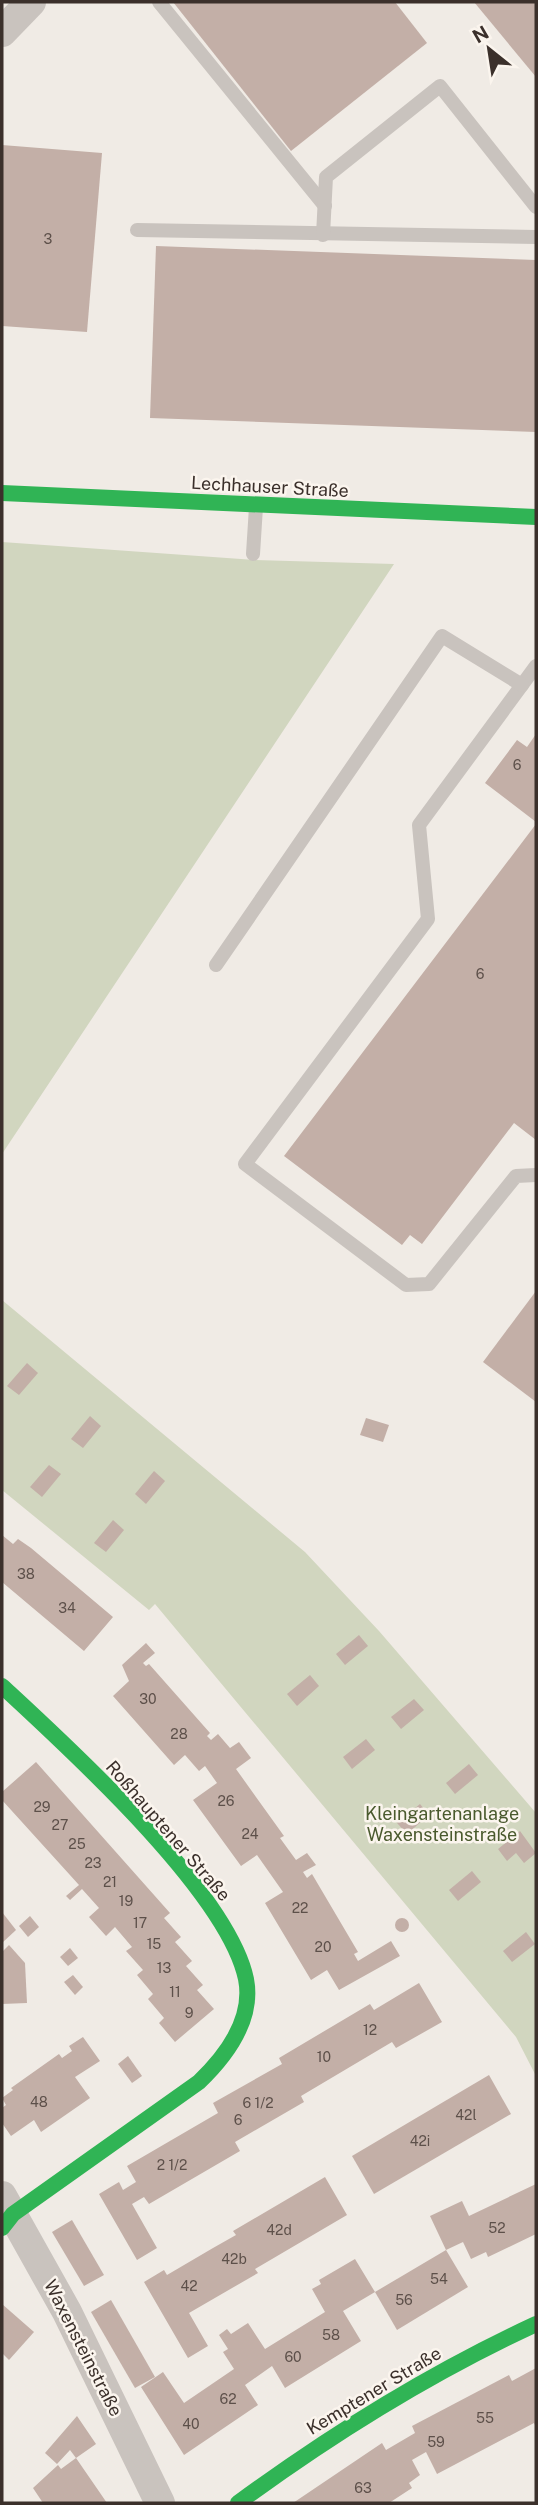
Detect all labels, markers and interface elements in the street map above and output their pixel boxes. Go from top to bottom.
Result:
north arrow [454,14,524,84]
text: N [469,21,492,48]
house number: 3 [44,231,53,247]
street label: Lechhauser Straße [191,472,349,501]
house number: 6 [513,757,522,773]
house number: 6 [476,966,485,982]
house number: 38 [17,1566,35,1582]
house number: 34 [58,1600,76,1616]
house number: 30 [139,1691,157,1707]
house number: 28 [170,1726,188,1742]
street label: Roßhauptener Straße [102,1756,235,1905]
house number: 26 [217,1793,235,1809]
house number: 29 [33,1799,51,1815]
park label: Kleingartenanlage Waxensteinstraße [365,1803,519,1845]
house number: 27 [52,1817,68,1833]
house number: 24 [241,1826,259,1842]
house number: 25 [68,1836,86,1852]
house number: 23 [84,1855,102,1871]
house number: 21 [103,1874,117,1890]
house number: 19 [119,1893,133,1909]
house number: 22 [292,1900,308,1916]
house number: 17 [133,1915,147,1931]
house number: 15 [147,1936,161,1952]
house number: 20 [315,1939,331,1955]
house number: 13 [157,1960,171,1976]
house number: 11 [169,1984,181,2000]
house number: 9 [185,2005,194,2021]
house number: 12 [363,2022,377,2038]
house number: 10 [317,2049,331,2065]
house number: 48 [30,2094,48,2110]
house number: 6 1/2 [242,2095,274,2111]
house number: 42l [455,2107,477,2123]
house number: 6 [234,2112,243,2128]
house number: 42i [410,2133,430,2149]
house number: 2 1/2 [157,2157,187,2173]
house number: 52 [488,2220,506,2236]
house number: 42d [266,2222,292,2238]
house number: 42b [221,2251,247,2267]
house number: 54 [430,2271,448,2287]
street label: Waxensteinstraße [40,2276,127,2420]
house number: 42 [180,2278,198,2294]
house number: 56 [395,2292,413,2308]
house number: 58 [322,2327,340,2343]
street label: Kemptener Straße [303,2342,445,2439]
house number: 60 [284,2349,302,2365]
house number: 62 [219,2391,237,2407]
house number: 55 [476,2410,494,2426]
house number: 40 [182,2416,200,2432]
house number: 59 [427,2434,445,2450]
house number: 63 [354,2480,372,2496]

